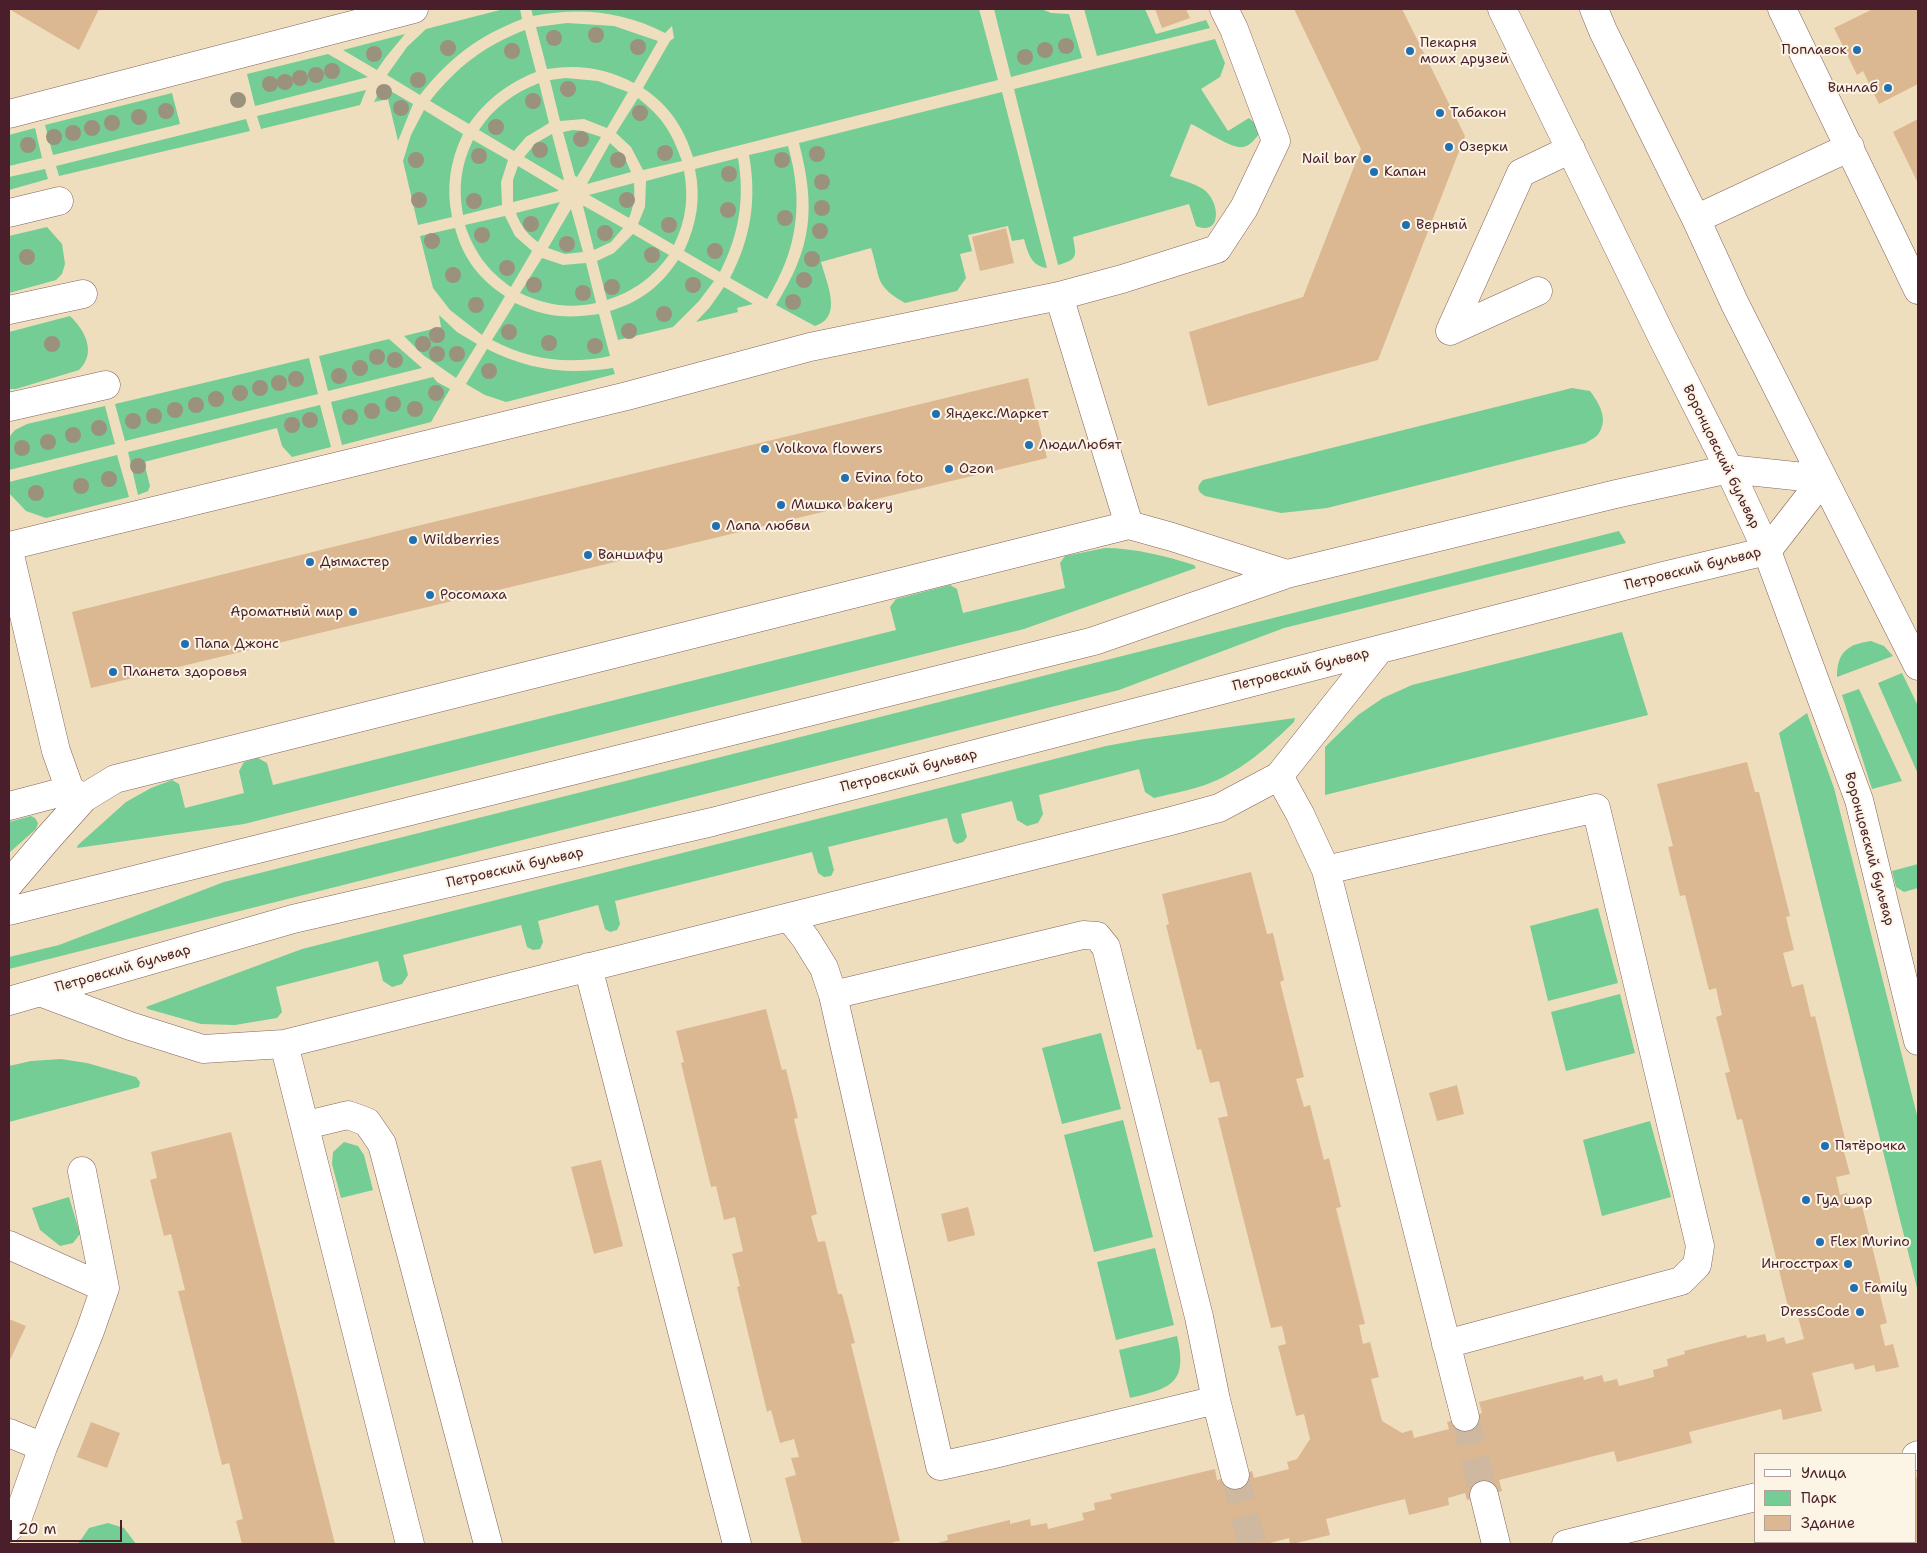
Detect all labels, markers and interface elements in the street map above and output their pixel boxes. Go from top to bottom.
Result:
place label: Пекарня моих друзей [1420,35,1509,68]
place label: Поплавок [1782,42,1847,58]
marker: Поплавок [1851,44,1863,56]
marker: Пекарня моих друзей [1404,45,1416,57]
place label: Винлаб [1828,80,1878,96]
marker: Винлаб [1882,82,1894,94]
place label: Табакон [1450,105,1506,121]
marker: Табакон [1434,107,1446,119]
place label: Озерки [1459,139,1508,155]
marker: Озерки [1443,141,1455,153]
place label: Nail bar [1302,151,1357,167]
marker: Nail bar [1361,153,1373,165]
place label: Капан [1384,164,1426,180]
marker: Капан [1368,166,1380,178]
place label: Верный [1416,217,1467,233]
marker: Верный [1400,219,1412,231]
street label: Воронцовский бульвар [1679,382,1763,532]
place label: Яндекс.Маркет [946,406,1049,422]
marker: Яндекс.Маркет [930,408,942,420]
place label: ЛюдиЛюбят [1039,437,1122,453]
marker: ЛюдиЛюбят [1023,439,1035,451]
place label: Volkova flowers [775,441,883,457]
marker: Volkova flowers [759,443,771,455]
place label: Ozon [959,461,994,477]
marker: Ozon [943,463,955,475]
place label: Evina foto [855,470,923,486]
marker: Evina foto [839,472,851,484]
place label: Мишка bakery [791,497,893,513]
marker: Мишка bakery [775,499,787,511]
place label: Лапа любви [726,518,810,534]
marker: Лапа любви [710,520,722,532]
place label: Wildberries [423,532,500,548]
marker: Wildberries [407,534,419,546]
street label: Петровский бульвар [1623,544,1763,594]
place label: Ваншифу [598,547,663,563]
marker: Ваншифу [582,549,594,561]
place label: Дымастер [320,554,389,570]
marker: Дымастер [304,556,316,568]
place label: Росомаха [440,587,507,603]
marker: Росомаха [424,589,436,601]
place label: Ароматный мир [230,604,343,620]
marker: Ароматный мир [347,606,359,618]
place label: Папа Джонс [195,636,279,652]
marker: Папа Джонс [179,638,191,650]
street label: Петровский бульвар [1231,645,1371,695]
place label: Планета здоровья [123,664,247,680]
marker: Планета здоровья [107,666,119,678]
street label: Петровский бульвар [839,746,979,796]
street label: Воронцовский бульвар [1840,770,1898,928]
street label: Петровский бульвар [445,844,585,892]
street label: Петровский бульвар [53,942,193,996]
place label: Пятёрочка [1835,1138,1906,1154]
marker: Пятёрочка [1819,1140,1831,1152]
place label: Гуд шар [1816,1192,1872,1208]
marker: Гуд шар [1800,1194,1812,1206]
place label: Flex Murino [1830,1234,1910,1250]
marker: Flex Murino [1814,1236,1826,1248]
place label: Ингосстрах [1761,1256,1838,1272]
marker: Ингосстрах [1842,1258,1854,1270]
place label: Family [1864,1280,1908,1296]
marker: Family [1848,1282,1860,1294]
place label: DressCode [1781,1304,1850,1320]
marker: DressCode [1854,1306,1866,1318]
legend [1754,1453,1917,1543]
text: Улица [1801,1463,1846,1483]
text: Парк [1801,1488,1837,1508]
scale bar [12,1510,125,1542]
text: Здание [1801,1513,1855,1533]
text: 20 m [18,1519,57,1539]

